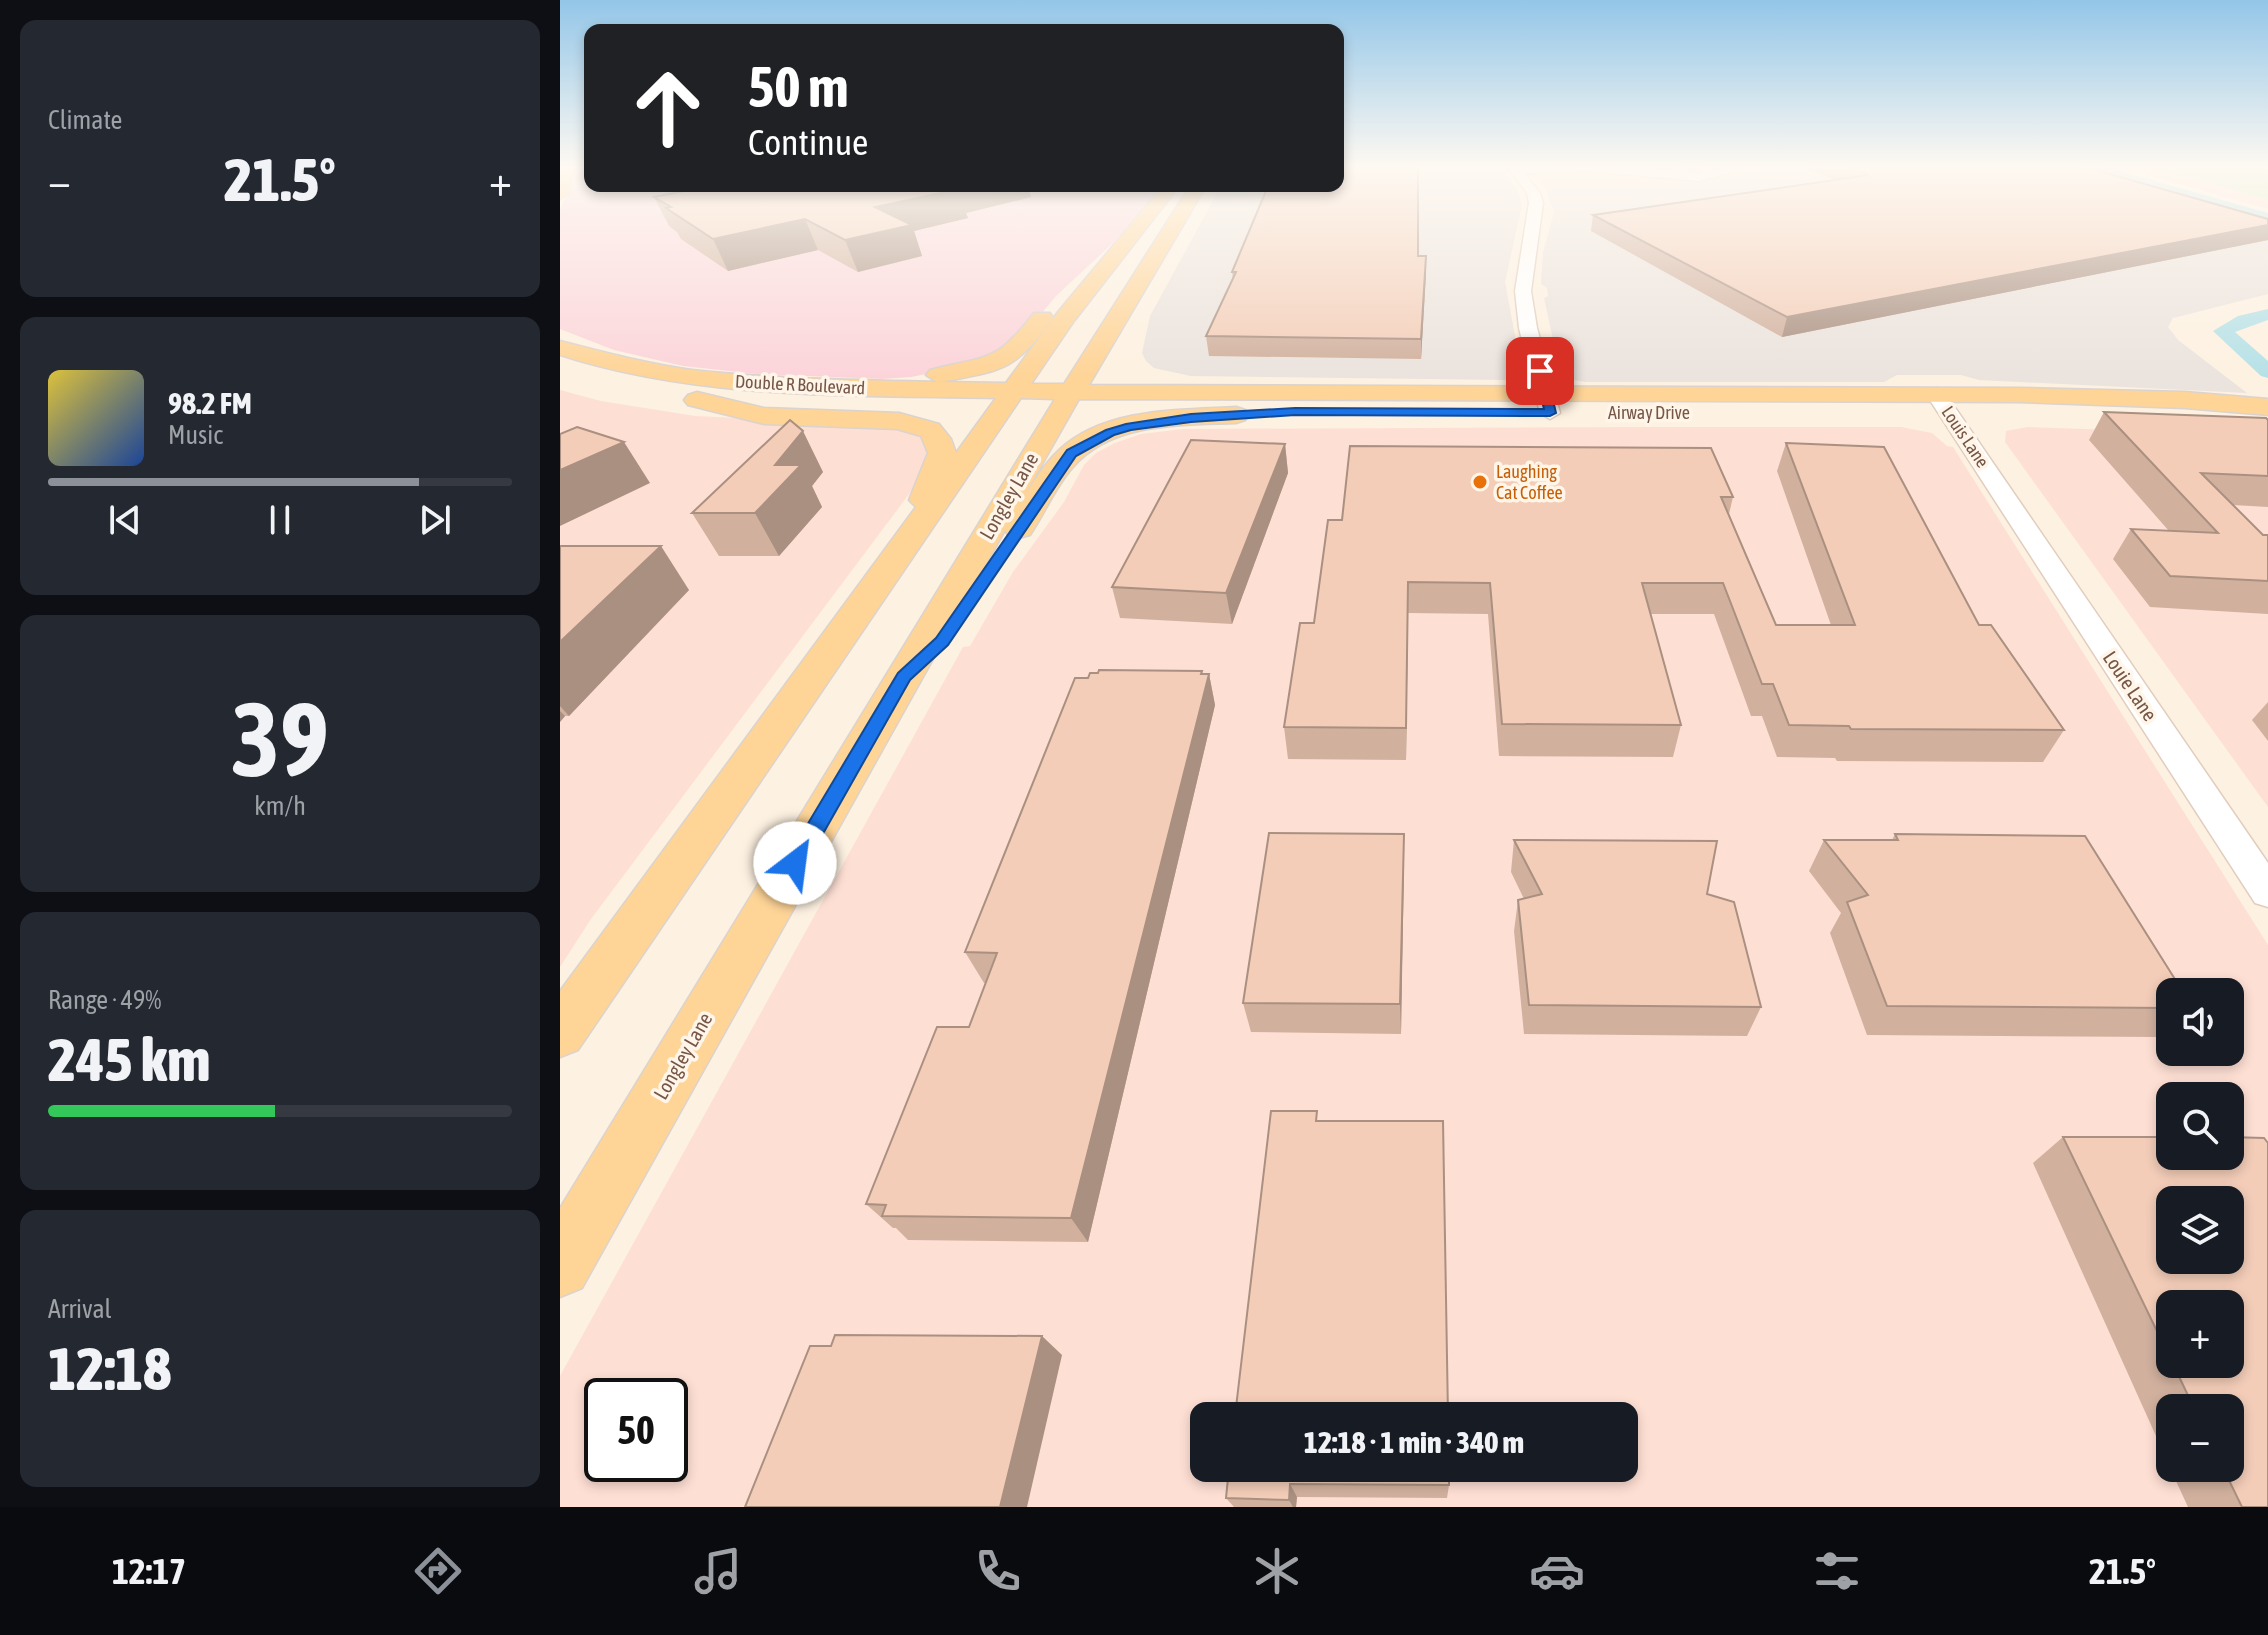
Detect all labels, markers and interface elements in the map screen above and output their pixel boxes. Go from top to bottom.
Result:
text: 50 m [748,55,849,119]
icon: ahead [616,56,720,160]
text: Climate [48,105,122,135]
text: Continue [748,121,868,163]
text: 21.5° [224,145,336,214]
text: − [48,155,71,205]
text: + [489,155,512,205]
pin [1506,337,1574,405]
icon: arrive [1518,349,1562,393]
street label: Double R Boulevard [734,371,866,398]
text: 98.2 FM [168,386,252,420]
street label: Airway Drive [1608,402,1690,423]
street label: Louis Lane [1937,402,1994,471]
text: Music [168,420,223,450]
street label: Longley Lane [975,448,1043,543]
place label: Laughing Cat Coffee [1496,461,1563,503]
marker: Laughing Cat Coffee [1471,473,1489,491]
icon: previous [103,498,147,542]
icon: pause [258,498,302,542]
icon: next [413,498,457,542]
street label: Louie Lane [2099,647,2162,725]
text: 39 [231,679,329,798]
text: km/h [254,791,306,821]
position arrow [753,821,837,905]
map controls [2156,978,2244,1482]
button: sound [2156,978,2244,1066]
text: Range · 49% [48,985,161,1015]
street label: Longley Lane [649,1008,717,1103]
text: 245 km [48,1025,210,1094]
button: search [2156,1082,2244,1170]
button: layers [2156,1186,2244,1274]
button: + [2156,1290,2244,1378]
text: Arrival [48,1294,112,1324]
text: 12:18 [48,1334,171,1403]
speed limit sign: 50 [584,1378,688,1482]
button: − [2156,1394,2244,1482]
text: 12:18 · 1 min · 340 m [1304,1425,1524,1459]
icon: directions [410,1543,466,1599]
icon: music [690,1543,746,1599]
icon: phone [970,1543,1026,1599]
icon: climate [1249,1543,1305,1599]
icon: car [1529,1543,1585,1599]
icon: filters [1809,1543,1865,1599]
text: 12:17 [112,1550,186,1592]
text: 21.5° [2089,1550,2156,1592]

